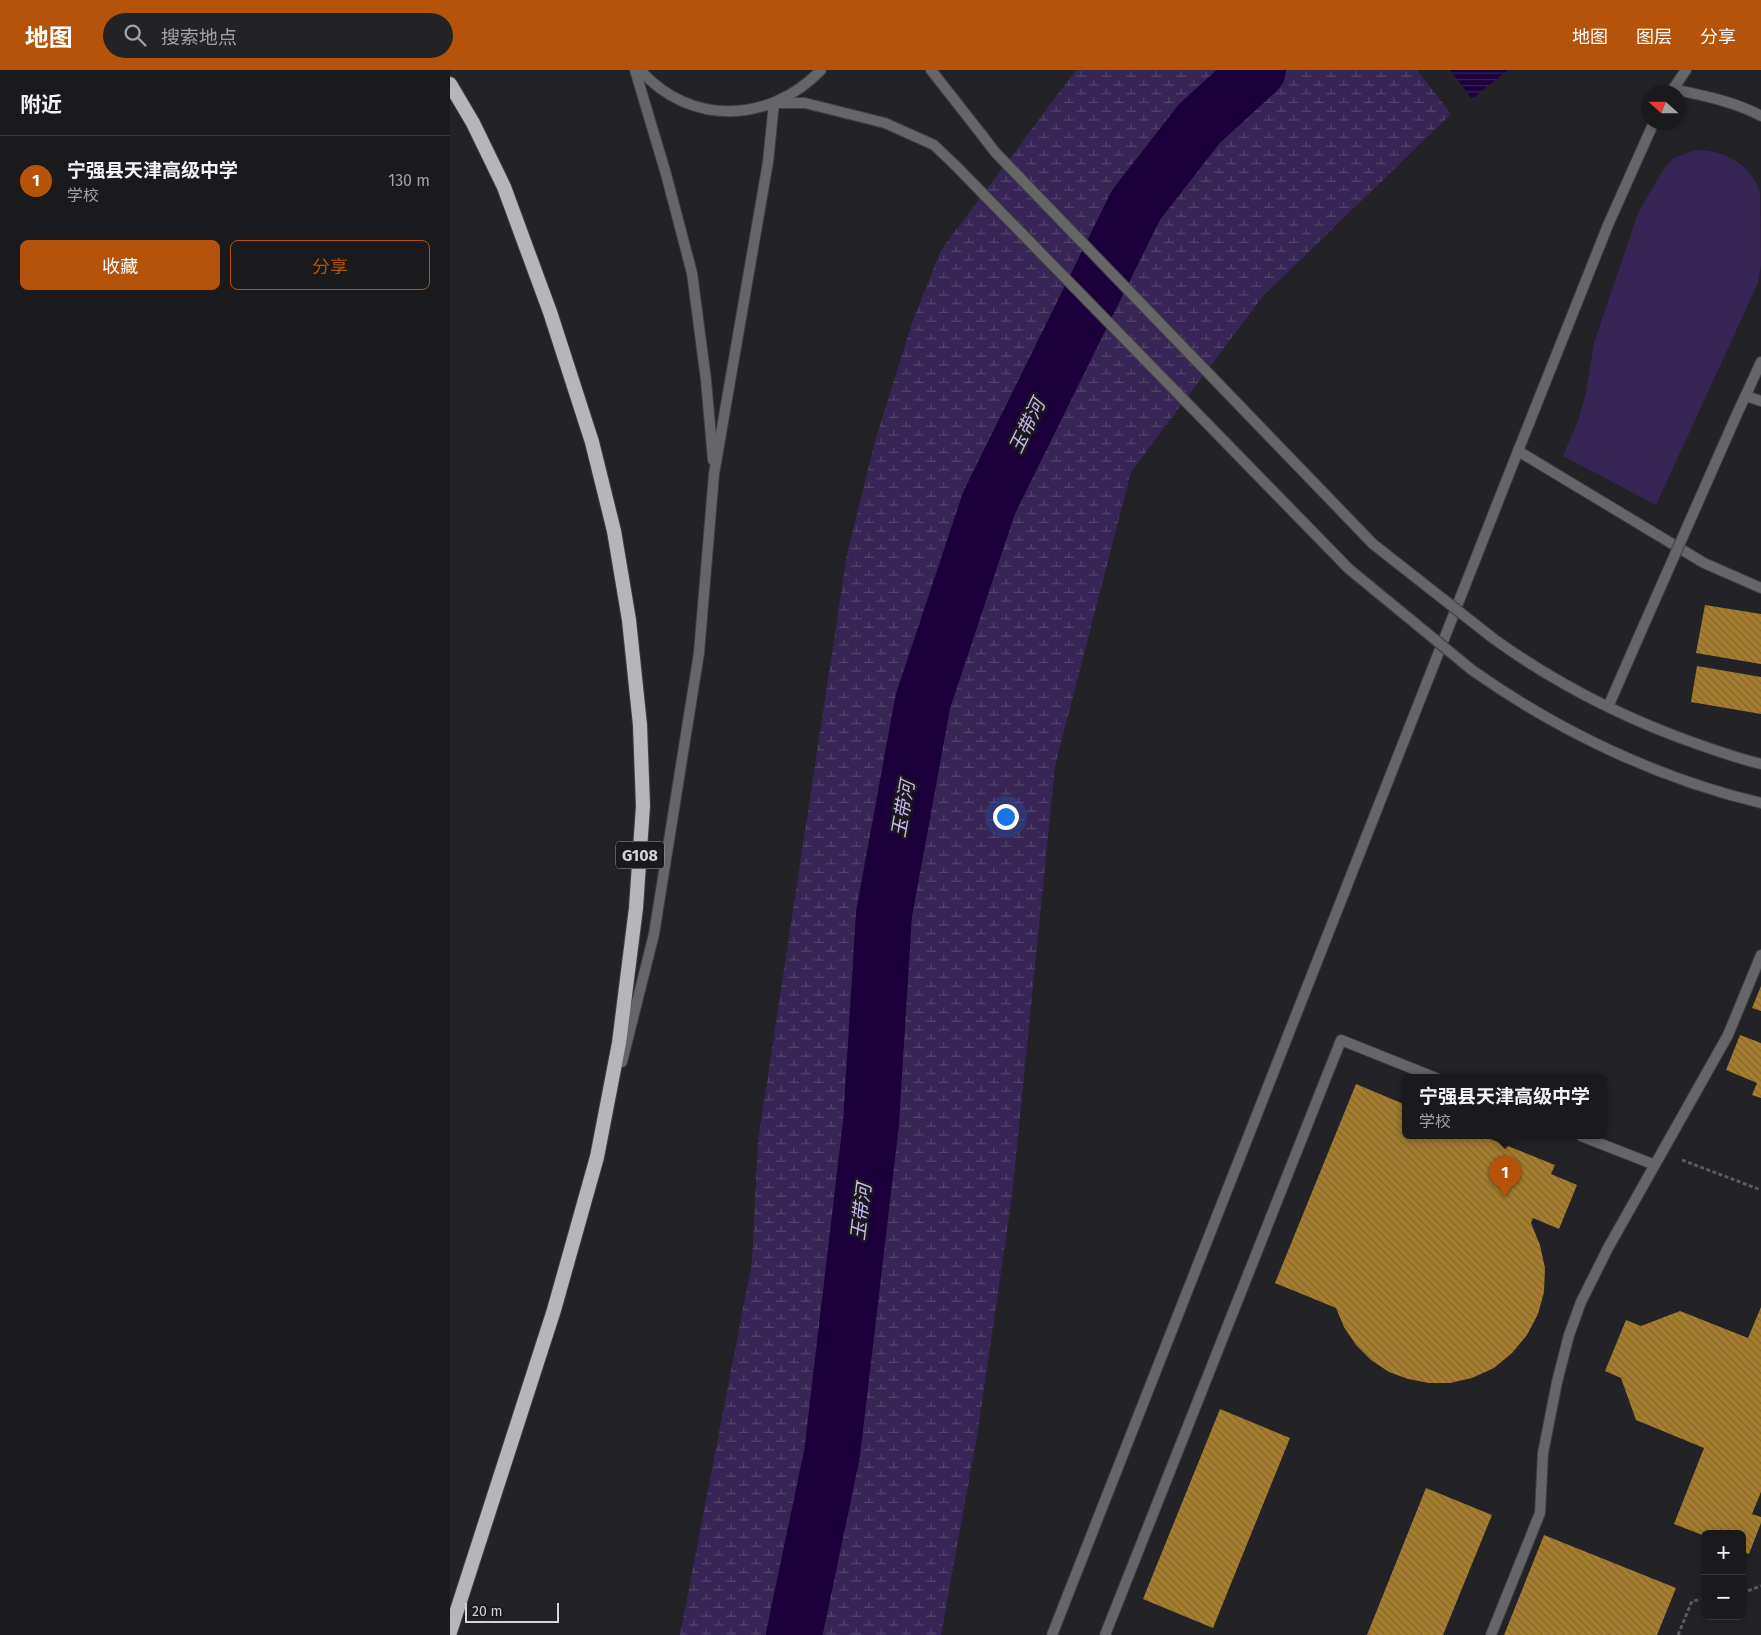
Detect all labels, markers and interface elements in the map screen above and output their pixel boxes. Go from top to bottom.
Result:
search box [103,13,453,58]
icon: search [121,21,149,49]
text: 地图 [25,24,73,52]
text: 搜索地点 [161,26,237,49]
text: 地图 [1572,26,1608,48]
text: 图层 [1636,26,1672,48]
text: 分享 [1700,26,1736,48]
north arrow [1641,85,1686,130]
text: 附近 [20,92,62,118]
text: 宁强县天津高级中学 [67,159,238,182]
text: 1 [32,171,40,190]
text: 130 m [388,171,430,190]
text: 学校 [67,186,99,205]
button: 收藏 [20,240,220,290]
button: 分享 [230,240,430,290]
water label: 玉带河 [1004,392,1052,457]
water label: 玉带河 [887,775,920,839]
your location [993,804,1019,830]
road number: G108 [616,842,664,868]
popup [1402,1074,1607,1139]
text: 宁强县天津高级中学 [1419,1085,1590,1108]
text: 学校 [1419,1112,1451,1131]
pin: 1 [1489,1156,1521,1197]
water label: 玉带河 [846,1178,876,1242]
map controls [1701,1530,1746,1620]
button: + [1701,1530,1746,1575]
button: − [1701,1575,1746,1620]
scale bar [465,1600,559,1623]
text: 20 m [472,1603,502,1620]

